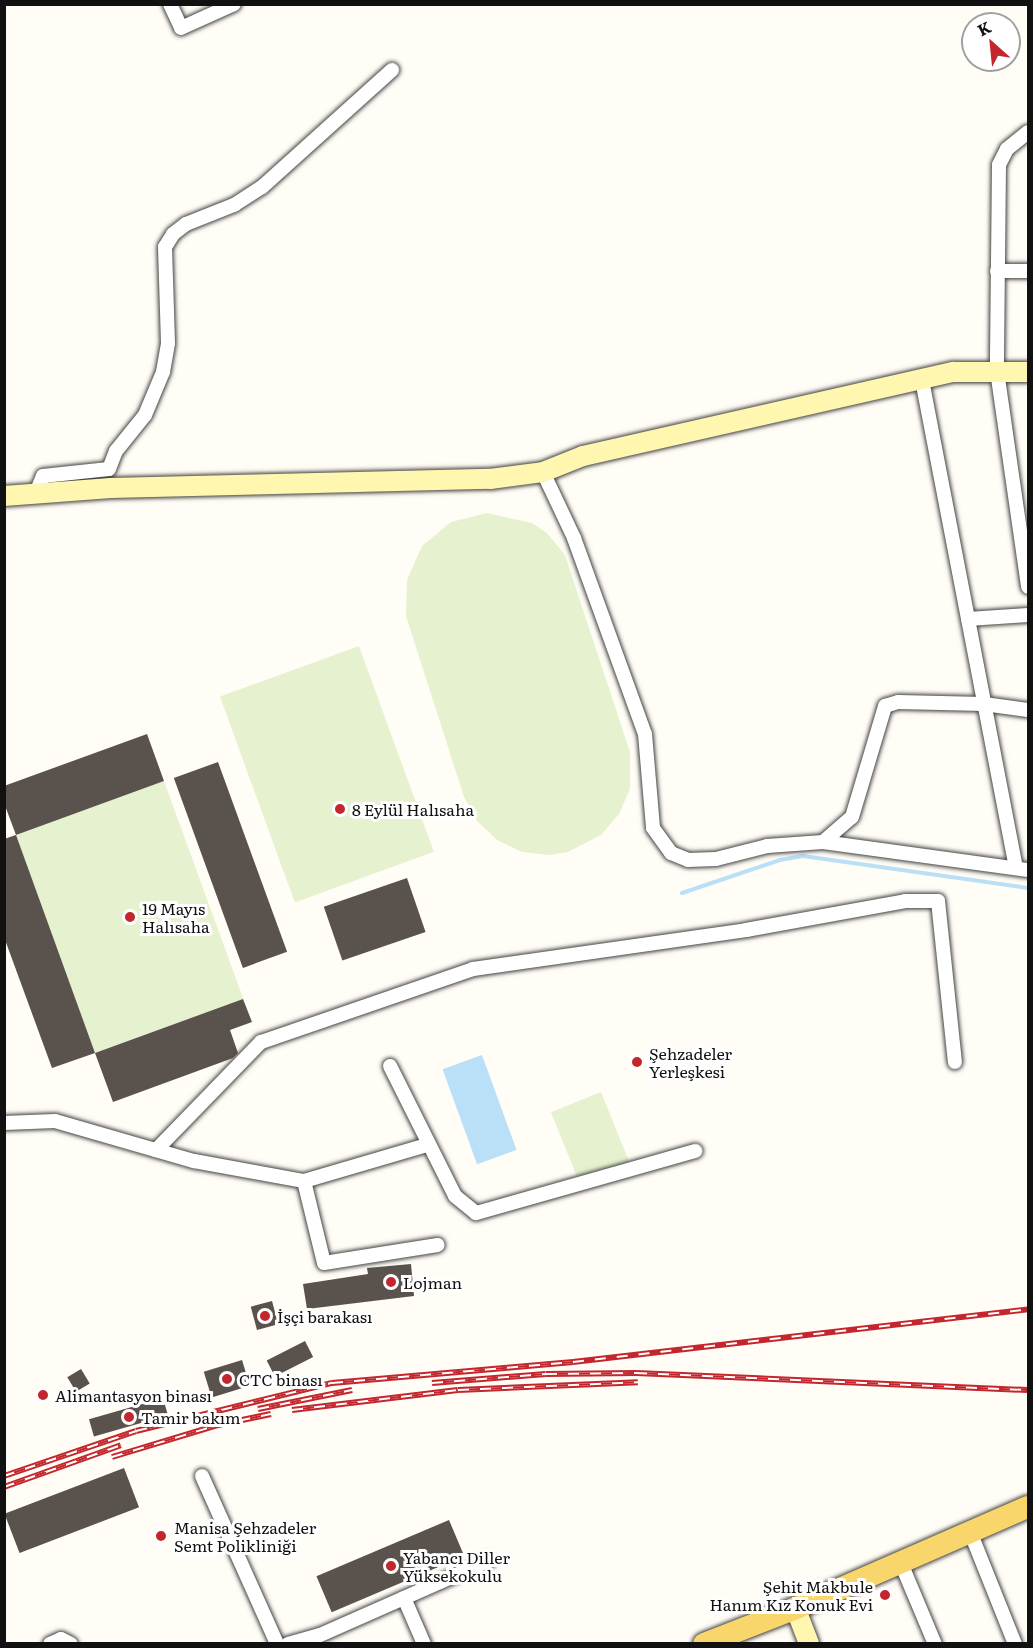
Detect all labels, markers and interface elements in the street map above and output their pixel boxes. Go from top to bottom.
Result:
north arrow [961,12,1021,72]
text: K [973,14,995,41]
place label: 8 Eylül Halısaha [352,799,474,819]
marker: 8 Eylül Halısaha [333,802,347,816]
place label: 19 Mayıs Halısaha [142,898,210,936]
marker: 19 Mayıs Halısaha [123,910,137,924]
place label: Şehzadeler Yerleşkesi [649,1043,732,1081]
marker: Şehzadeler Yerleşkesi [630,1055,644,1069]
place label: Lojman [403,1272,462,1292]
marker: Lojman [384,1275,398,1289]
place label: İşçi barakası [277,1306,372,1326]
marker: İşçi barakası [258,1309,272,1323]
place label: CTC binası [239,1369,322,1389]
marker: CTC binası [220,1372,234,1386]
place label: Alimantasyon binası [55,1385,212,1405]
marker: Alimantasyon binası [36,1388,50,1402]
place label: Tamir bakım [141,1407,241,1427]
marker: Tamir bakım [122,1410,136,1424]
place label: Manisa Şehzadeler Semt Polikliniği [174,1517,316,1555]
marker: Manisa Şehzadeler Semt Polikliniği [152,1527,170,1545]
place label: Yabancı Diller Yüksekokulu [403,1547,510,1585]
marker: Yabancı Diller Yüksekokulu [384,1559,398,1573]
place label: Şehit Makbule Hanım Kız Konuk Evi [709,1576,873,1614]
marker: Şehit Makbule Hanım Kız Konuk Evi [878,1588,892,1602]

